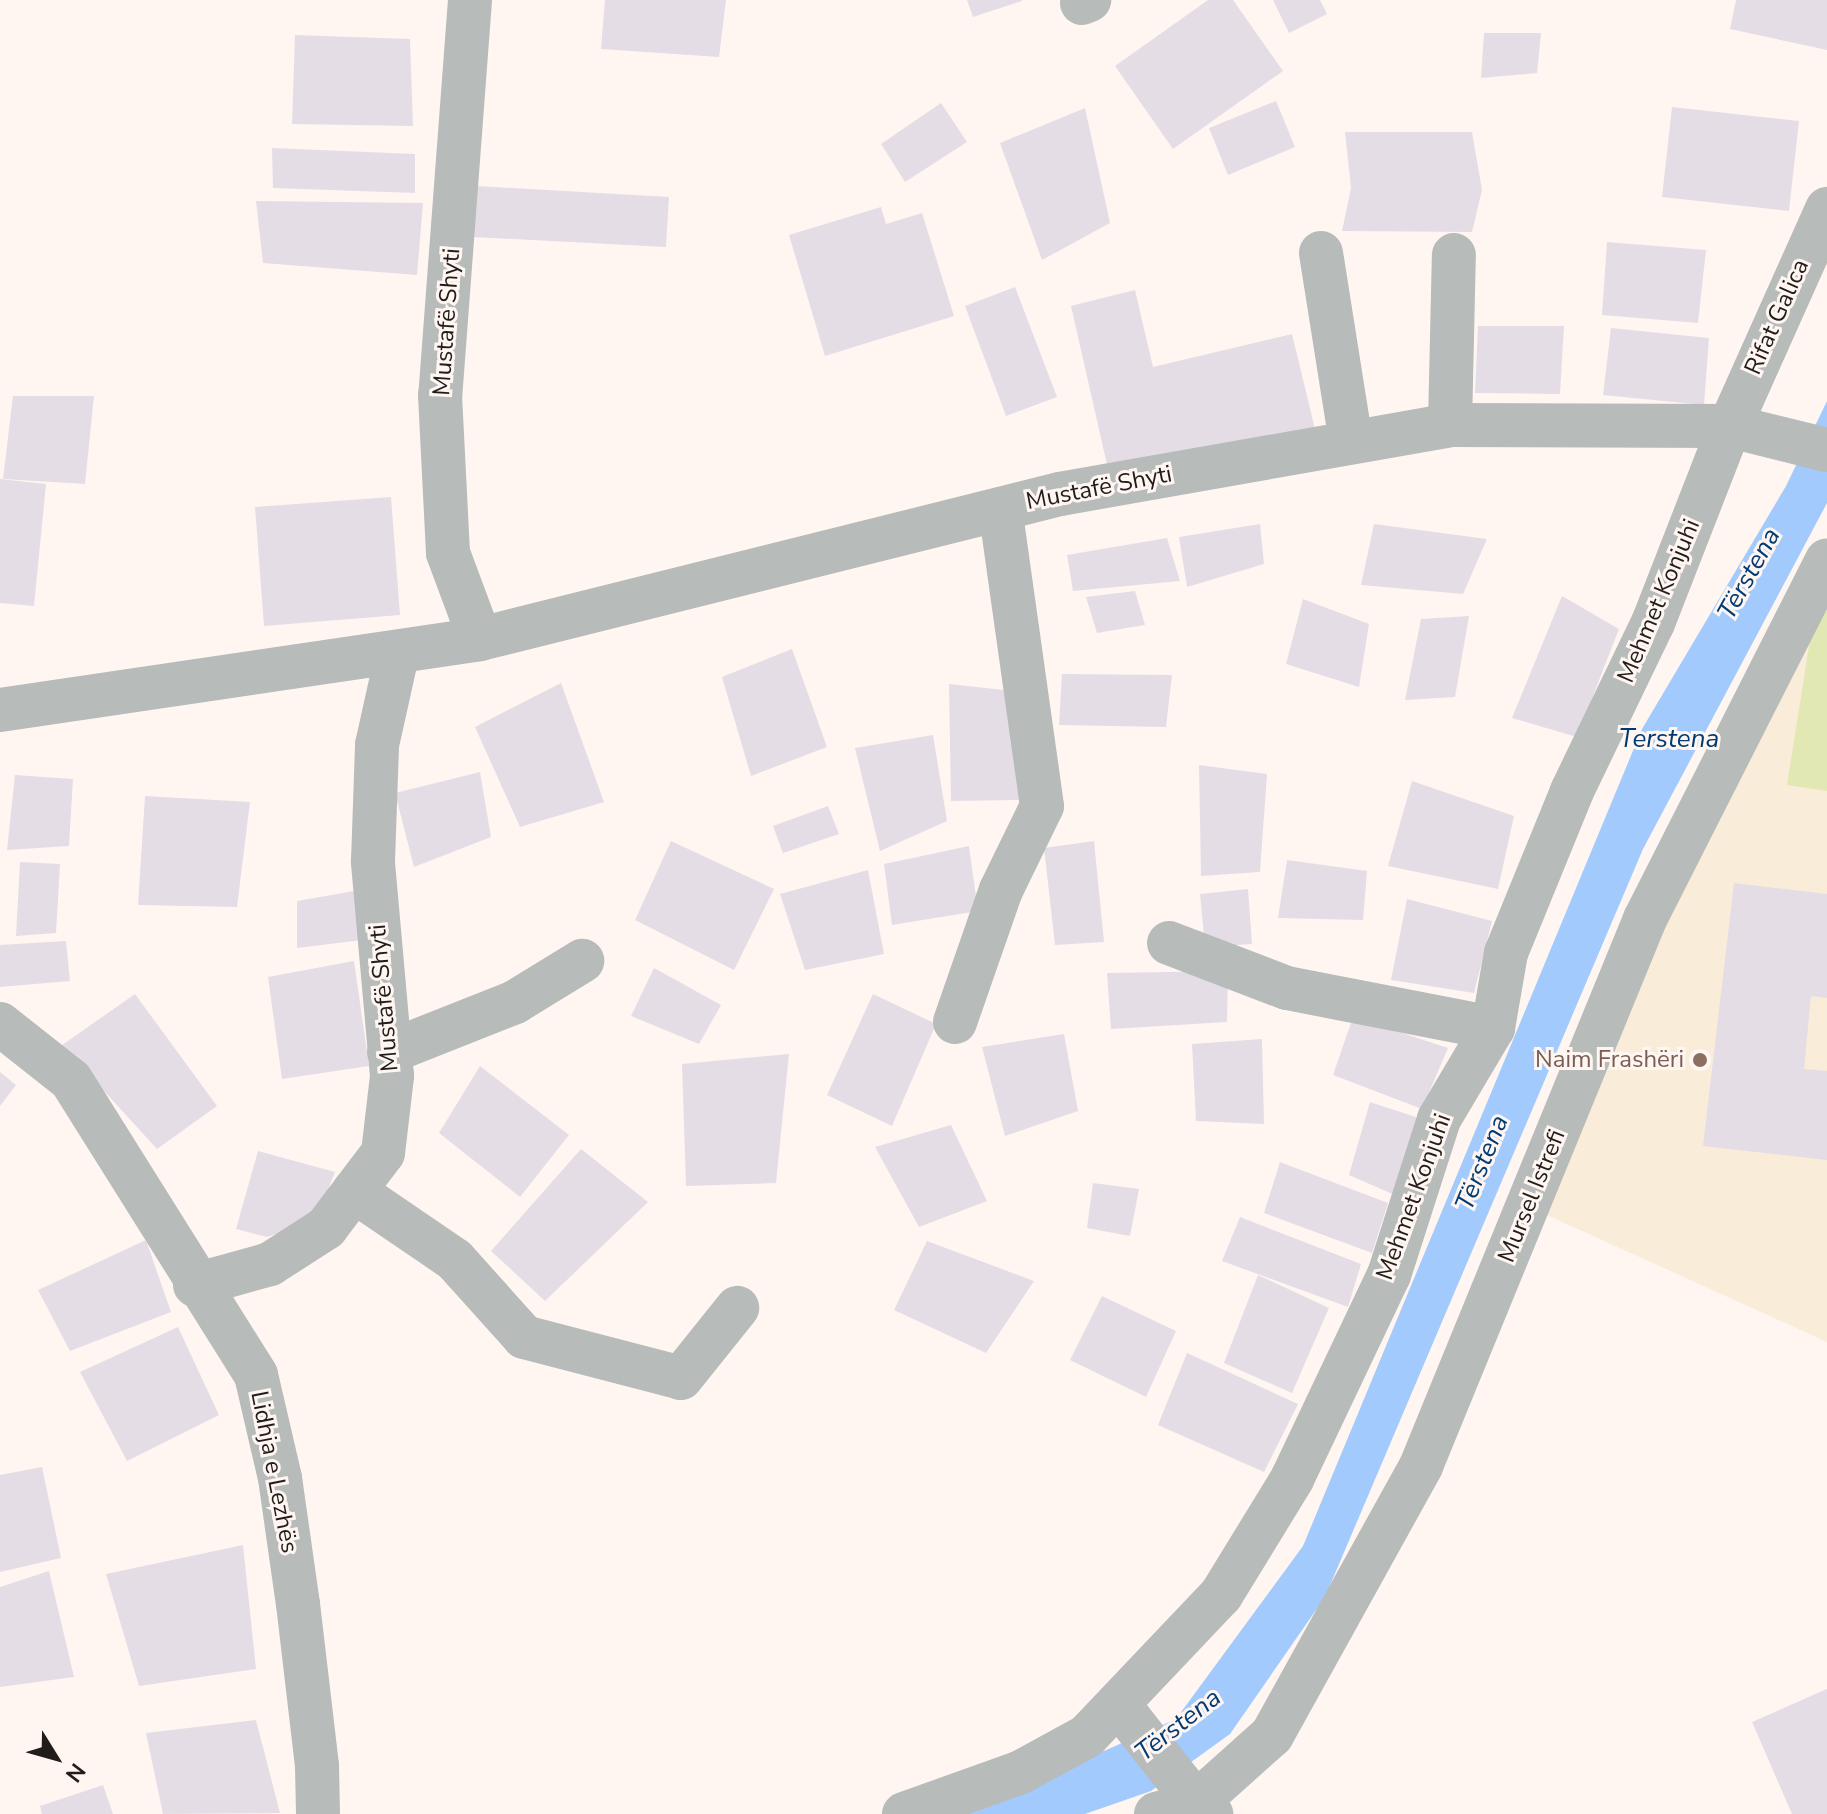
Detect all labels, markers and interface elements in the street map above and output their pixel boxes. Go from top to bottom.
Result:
street label: Mustafë Shyti [427,247,467,397]
street label: Rifat Galica [1739,255,1815,379]
street label: Mustafë Shyti [1024,460,1174,516]
street label: Mehmet Konjuhi [1612,515,1706,687]
water label: Tërstena [1711,523,1787,625]
water label: Terstena [1619,723,1719,755]
street label: Mustafë Shyti [363,923,405,1073]
place label: Naim Frashëri [1535,1046,1684,1074]
marker: Naim Frashëri [1691,1051,1709,1069]
street label: Mehmet Konjuhi [1371,1110,1457,1284]
water label: Tërstena [1449,1111,1515,1215]
street label: Mursel Istrefi [1492,1125,1572,1267]
street label: Lidhja e Lezhës [244,1389,304,1555]
water label: Tërstena [1129,1682,1227,1768]
north arrow [16,1718,96,1798]
text: N [58,1757,92,1788]

